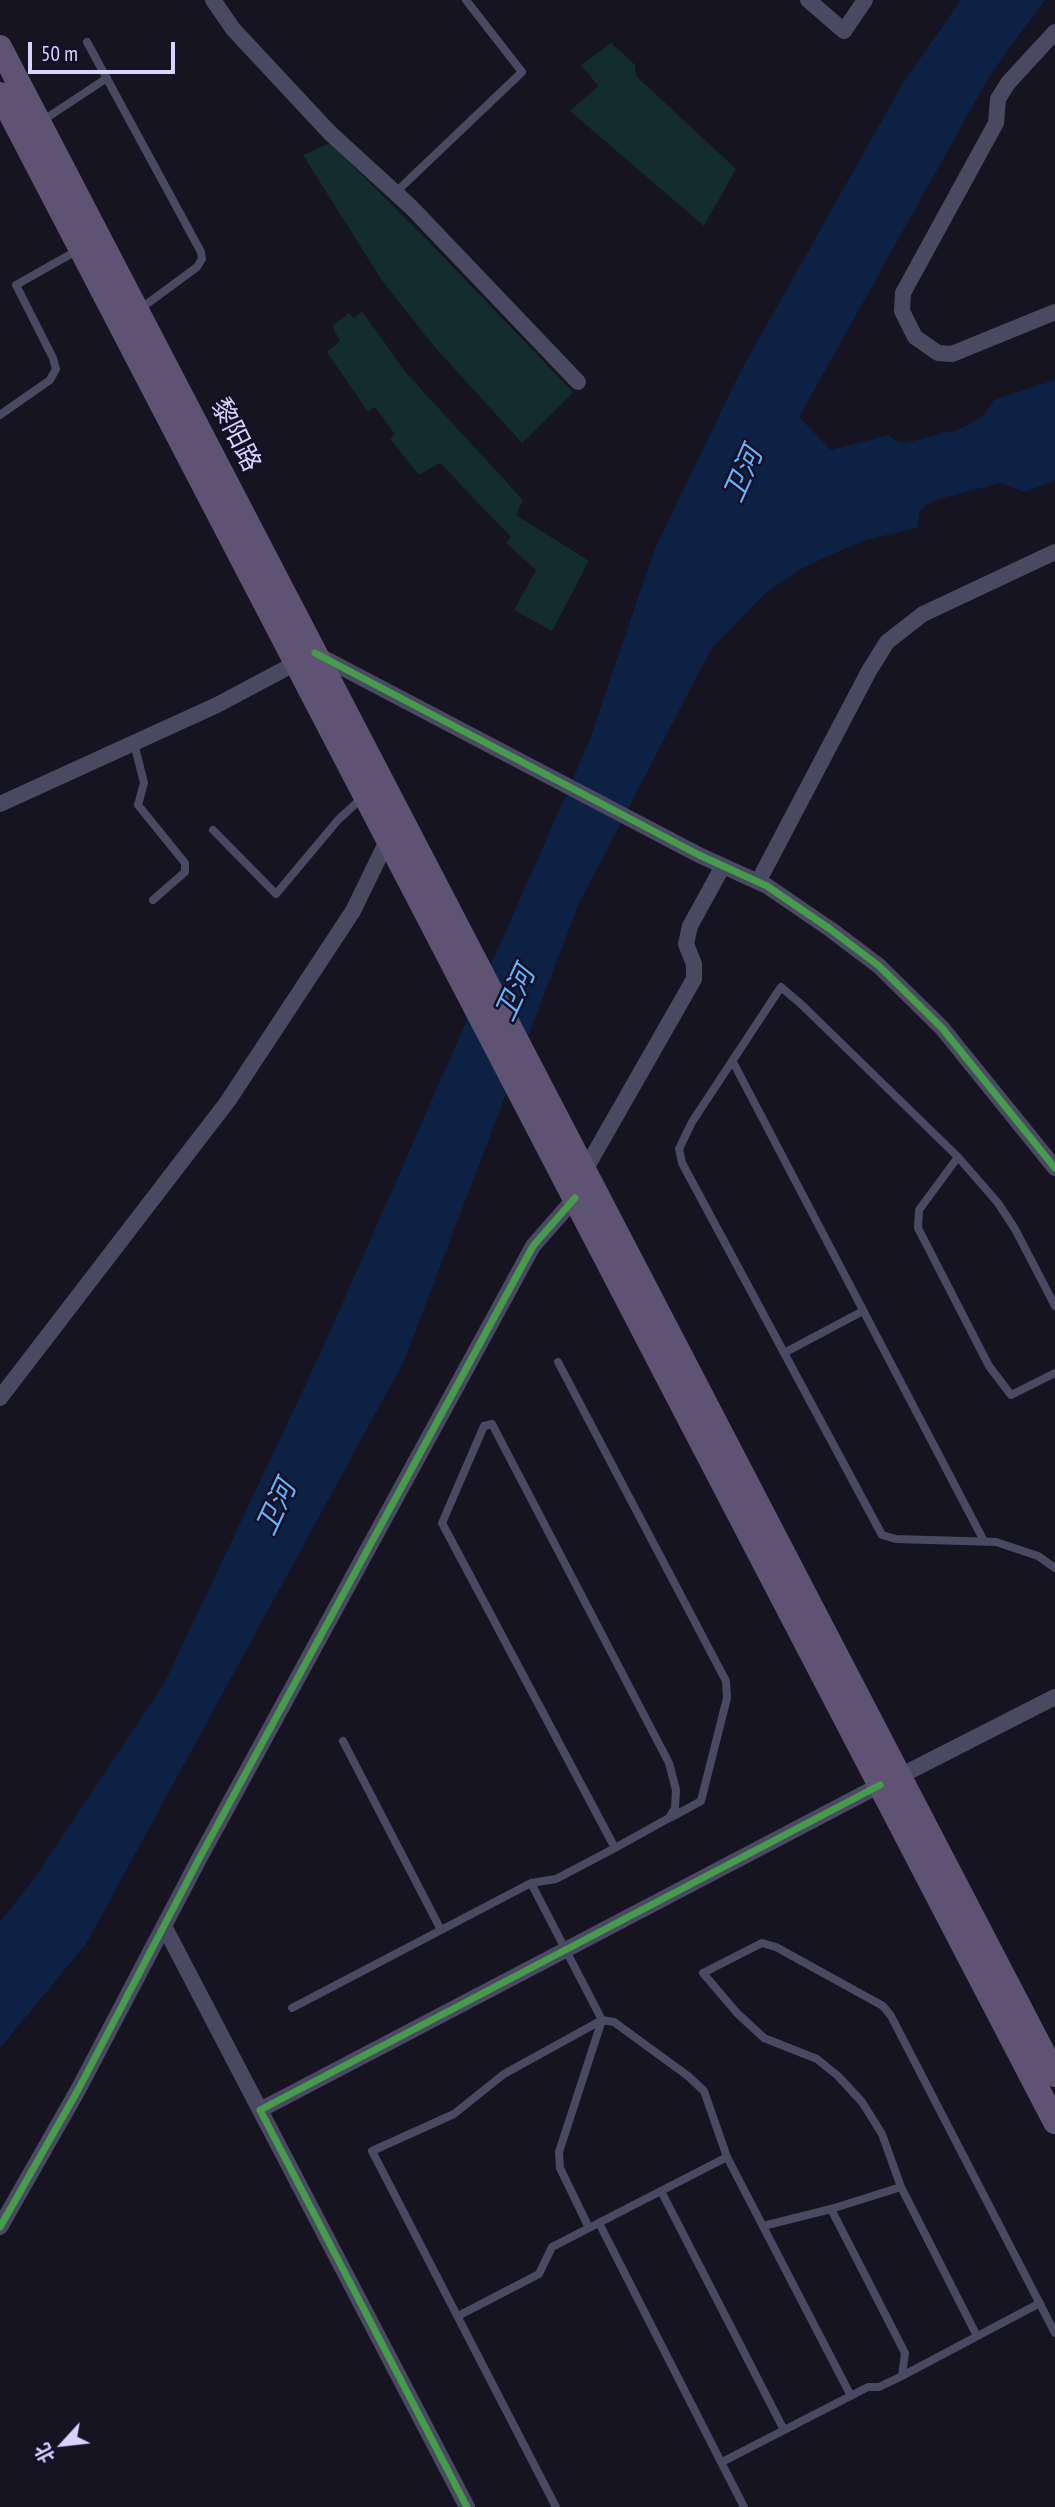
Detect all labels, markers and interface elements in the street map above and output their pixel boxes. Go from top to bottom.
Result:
scale bar [32,28,178,72]
text: 50 m [41,40,78,67]
street label: 黎阳路 [203,393,267,477]
water label: 卫河 [717,443,771,507]
water label: 卫河 [489,962,543,1026]
water label: 卫河 [250,1476,304,1540]
north arrow [28,2409,98,2479]
text: 北 [29,2440,59,2467]

